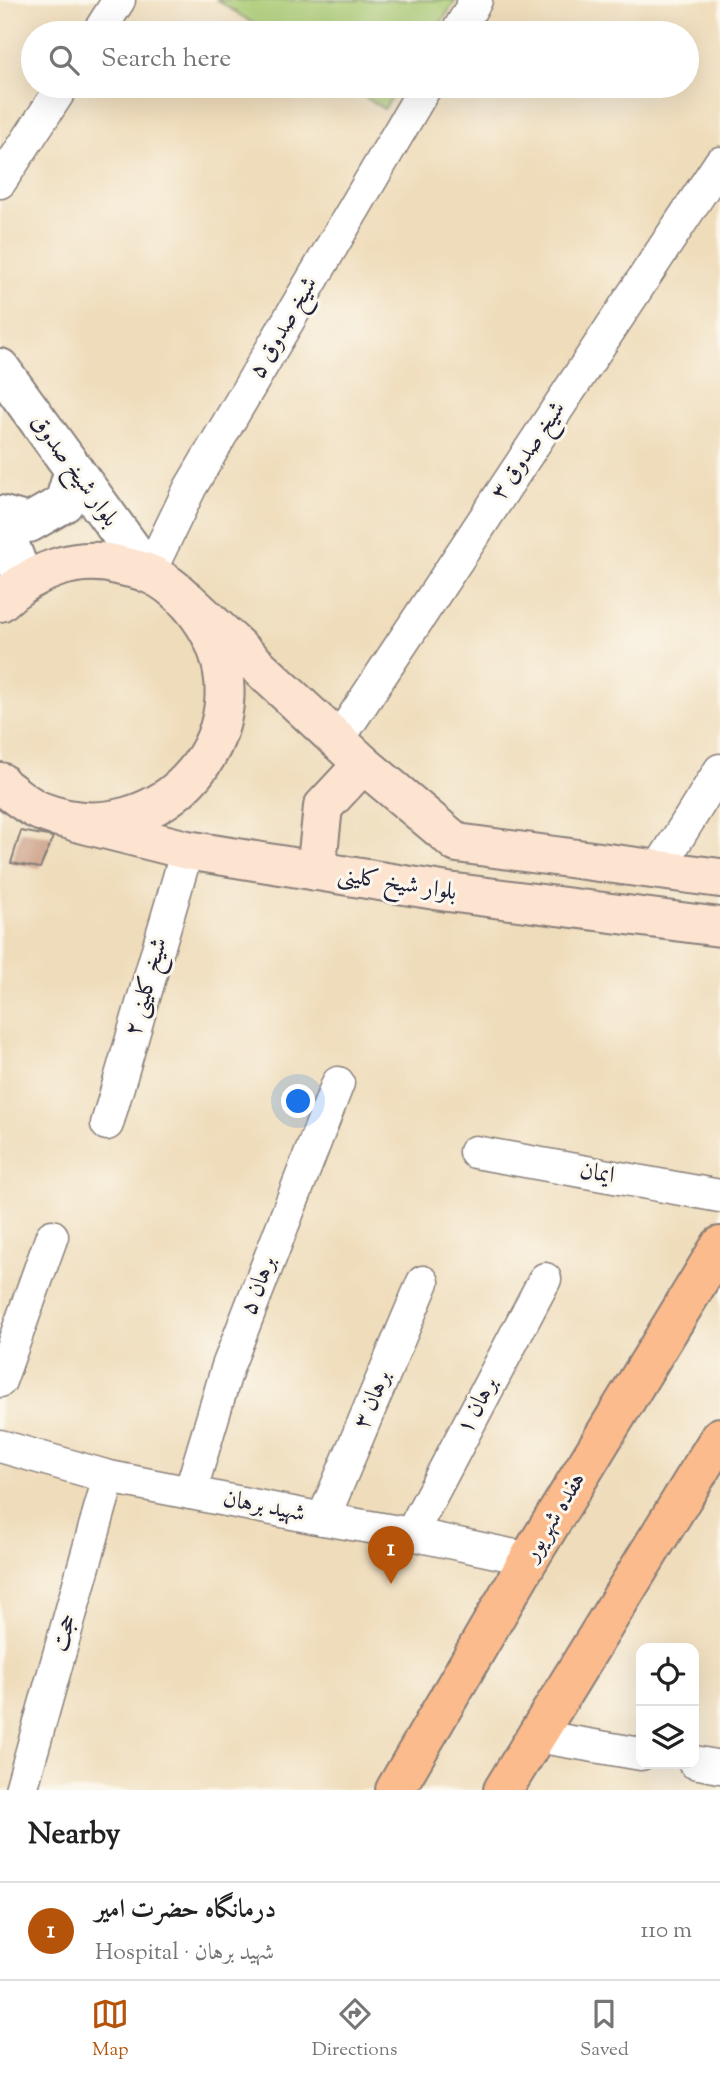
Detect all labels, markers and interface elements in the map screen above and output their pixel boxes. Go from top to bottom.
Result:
search box [21,21,699,98]
icon: search [45,41,83,79]
text: Search here [101,41,231,78]
street label: شیخ صدوق ۵ [241,270,329,387]
street label: شیخ صدوق ۳ [483,395,576,509]
street label: بلوار شیخ صدوق [20,407,127,536]
street label: بلوار شیخ کلینی [335,858,459,912]
street label: شیخ کلینی ۲ [117,934,179,1041]
your location [281,1084,315,1118]
street label: ایمان [577,1154,617,1194]
street label: برهان ۵ [232,1252,286,1320]
street label: برهان ۳ [346,1365,400,1435]
street label: برهان ۱ [449,1371,507,1441]
street label: هفده شهریور [514,1466,595,1570]
street label: شهید برهان [220,1482,308,1532]
pin: 1 [368,1526,414,1584]
street label: حجت [43,1610,87,1656]
map controls [636,1643,699,1769]
button: locate [636,1643,699,1706]
button: layers [636,1706,699,1769]
text: Nearby [28,1814,120,1857]
text: درمانگاه حضرت امیر [95,1892,276,1929]
text: 1 [47,1915,55,1948]
text: 110 m [641,1915,692,1948]
text: Hospital · شهید برهان [95,1937,274,1970]
tab: Map [91,1995,129,2064]
tab: Directions [312,1995,397,2064]
tab: Saved [580,1995,629,2064]

